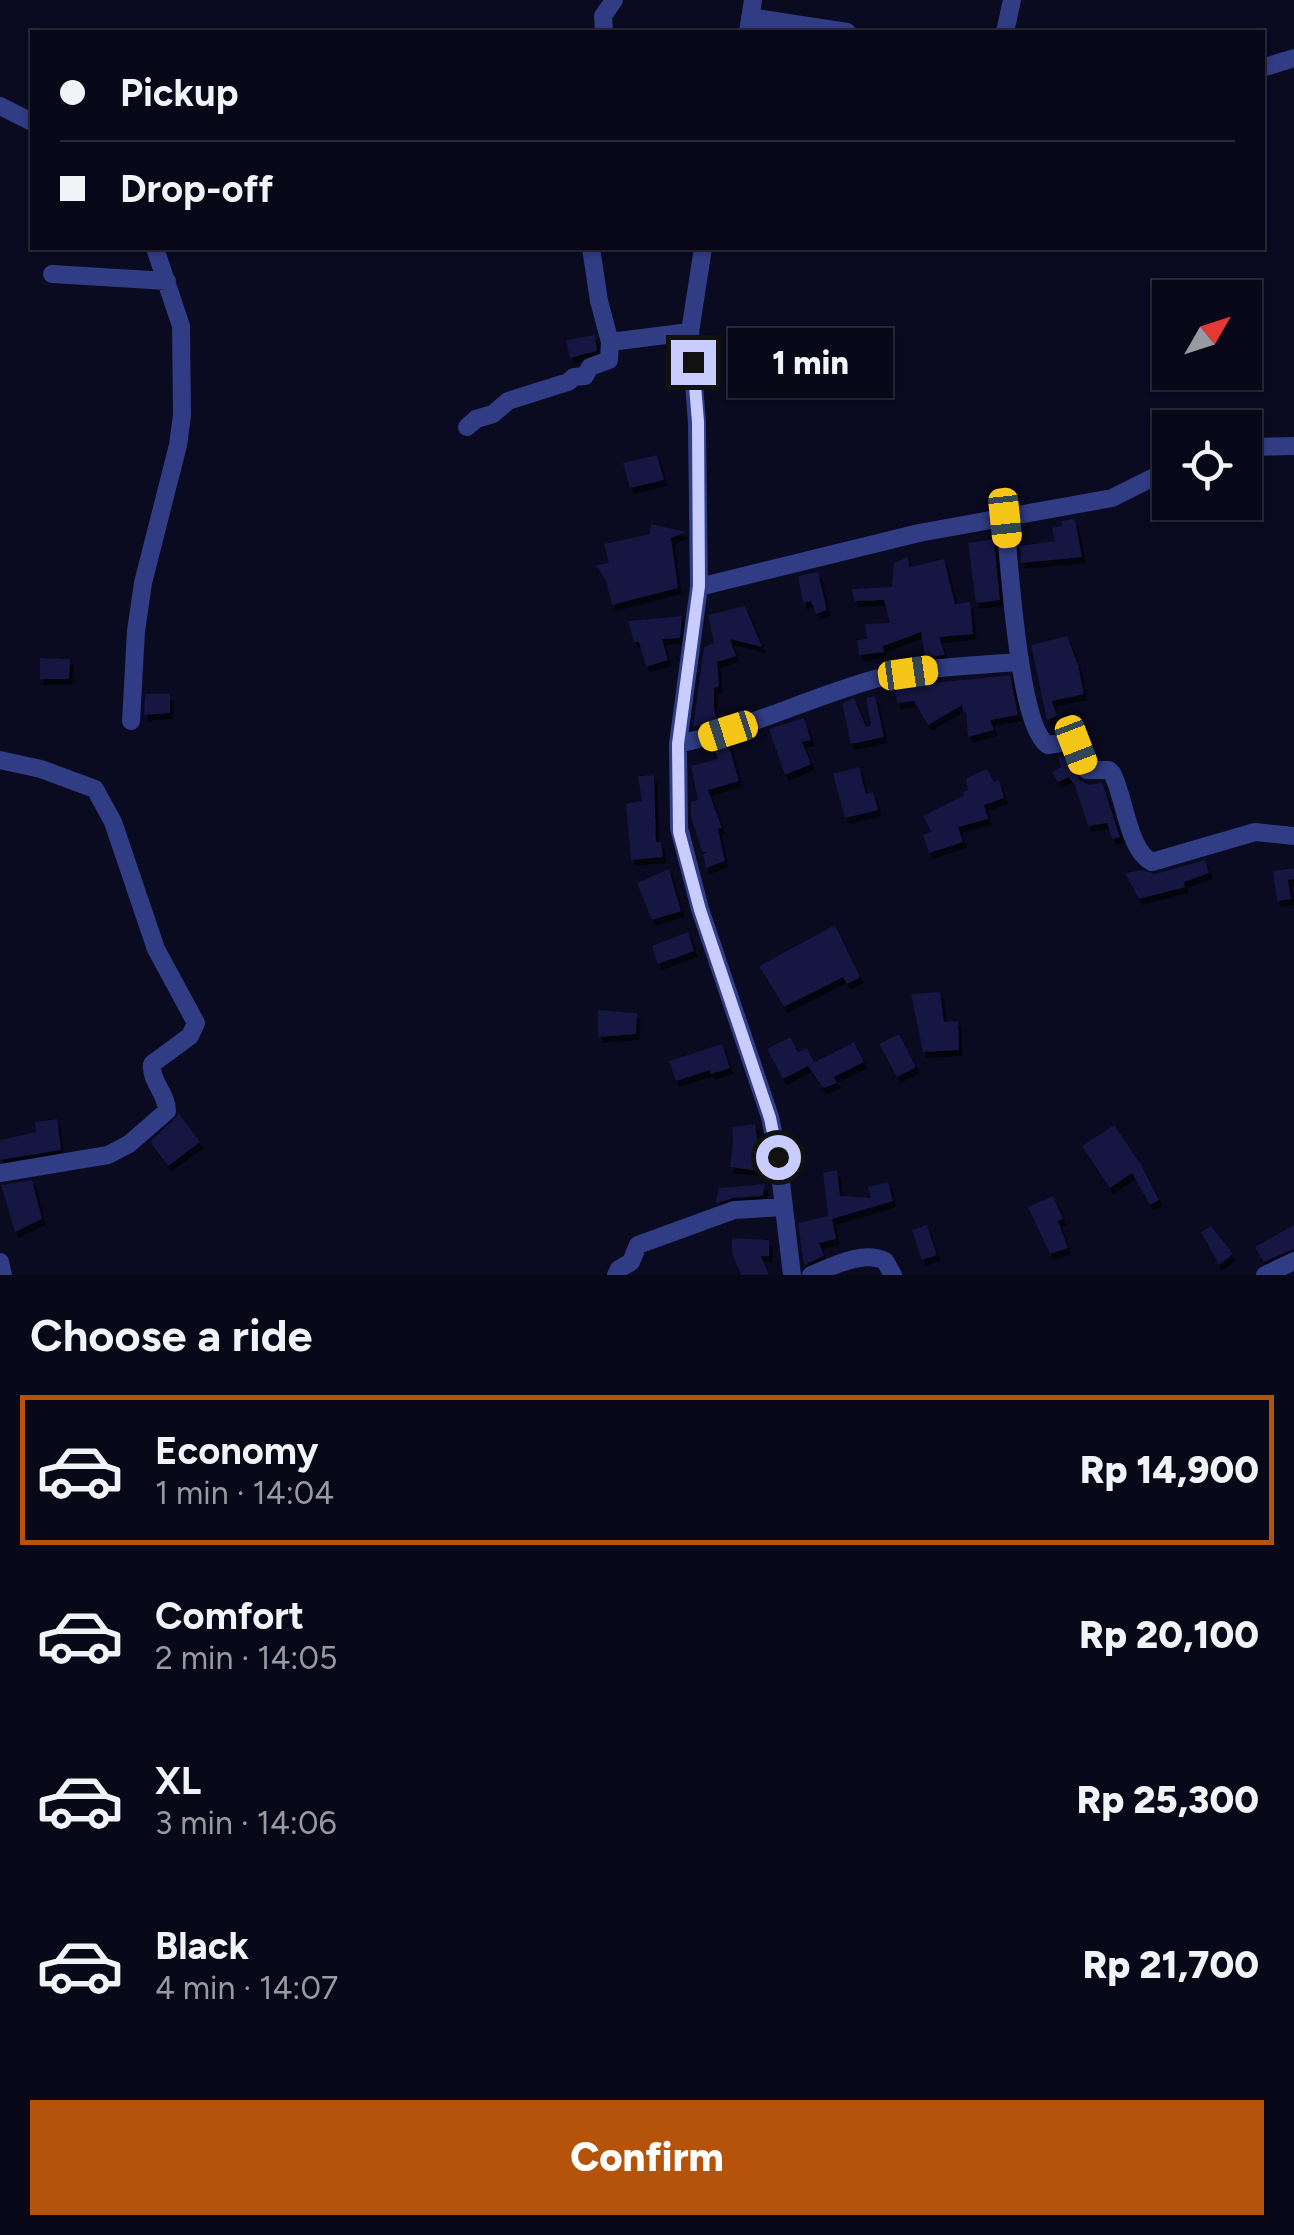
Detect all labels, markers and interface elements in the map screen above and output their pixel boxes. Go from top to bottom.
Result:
text: Pickup [120,70,238,116]
text: Drop-off [120,166,273,212]
north arrow [1152,280,1262,390]
map controls [1152,280,1262,520]
callout: 1 min [728,327,893,397]
route end [671,340,716,385]
text: 1 min [772,344,849,382]
button: locate [1152,410,1262,520]
car [987,487,1023,549]
car [876,654,940,692]
car [695,707,761,755]
car [1051,712,1101,778]
route start [756,1135,801,1180]
text: Choose a ride [30,1308,312,1362]
icon: car [35,1425,125,1515]
text: Economy [155,1428,318,1474]
text: Rp 14,900 [1080,1447,1259,1493]
text: 1 min · 14:04 [155,1474,334,1512]
icon: car [35,1590,125,1680]
text: Comfort [155,1593,304,1639]
text: Rp 20,100 [1079,1612,1259,1658]
text: 2 min · 14:05 [155,1639,337,1677]
icon: car [35,1755,125,1845]
text: XL [155,1758,201,1804]
text: Rp 25,300 [1077,1777,1259,1823]
text: 3 min · 14:06 [155,1804,337,1842]
icon: car [35,1920,125,2010]
text: Black [155,1923,249,1969]
text: Rp 21,700 [1082,1942,1259,1988]
text: 4 min · 14:07 [155,1969,338,2007]
button: Confirm [30,2100,1264,2215]

